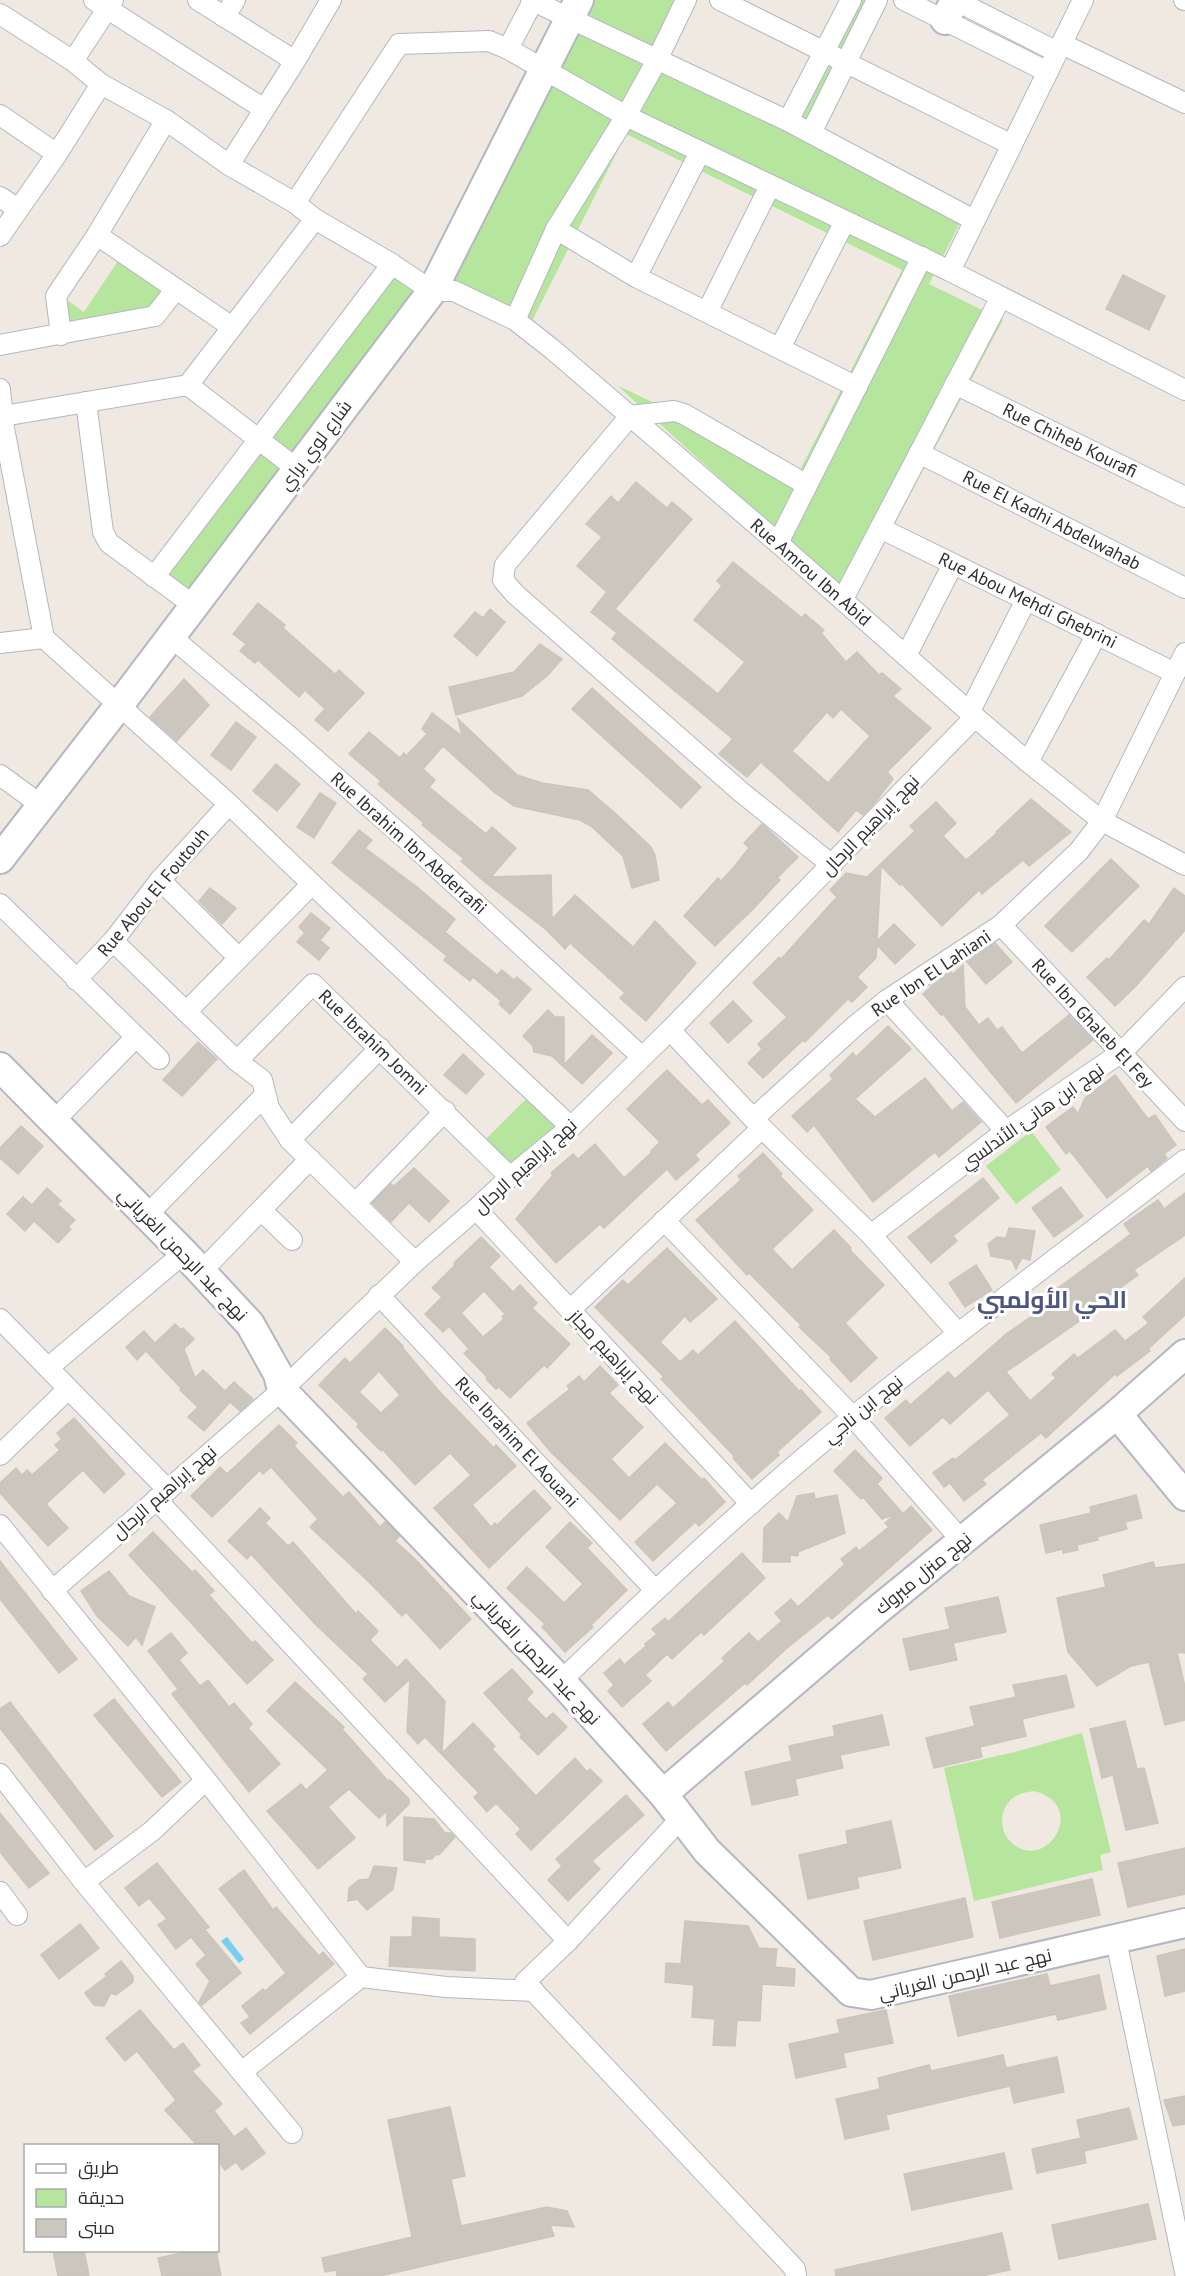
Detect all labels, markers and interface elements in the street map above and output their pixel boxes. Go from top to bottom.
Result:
street label: شارع لوي براي [274,395,359,497]
street label: Rue Chiheb Kourafi [999,397,1141,483]
street label: Rue El Kadhi Abdelwahab [959,465,1145,575]
street label: Rue Amrou Ibn Abid [746,513,876,631]
street label: Rue Abou Mehdi Ghebrini [935,547,1121,653]
street label: Rue Ibrahim Ibn Abderrafii [326,767,492,919]
street label: نهج إبراهيم الرحال [816,770,925,881]
street label: Rue Abou El Foutouh [92,823,214,961]
street label: Rue Ibn El Lahiani [867,924,995,1022]
street label: Rue Ibn Ghaleb El Fey [1027,953,1159,1093]
street label: Rue Ibrahim Jomni [314,984,432,1100]
street label: نهج ابن هانئ الأندلسي [956,1058,1110,1176]
street label: نهج إبراهيم الرحال [468,1113,582,1219]
street label: نهج عبد الرحمن الغرياني [111,1182,253,1328]
district label: الحي الأولمبي [977,1284,1127,1319]
street label: نهج إبراهيم مجاز [563,1304,664,1410]
street label: نهج ابن ناجي [819,1370,909,1450]
street label: Rue Ibrahim El Aouani [450,1372,584,1512]
street label: نهج إبراهيم الرحال [107,1440,222,1545]
street label: نهج منزل مبروك [870,1527,977,1620]
street label: نهج عبد الرحمن الغرياني [466,1584,606,1732]
street label: نهج عبد الرحمن الغرياني [876,1943,1054,2008]
legend [24,2144,219,2252]
text: طريق [78,2156,119,2180]
text: حديقة [78,2186,124,2209]
text: مبنى [78,2216,115,2239]

